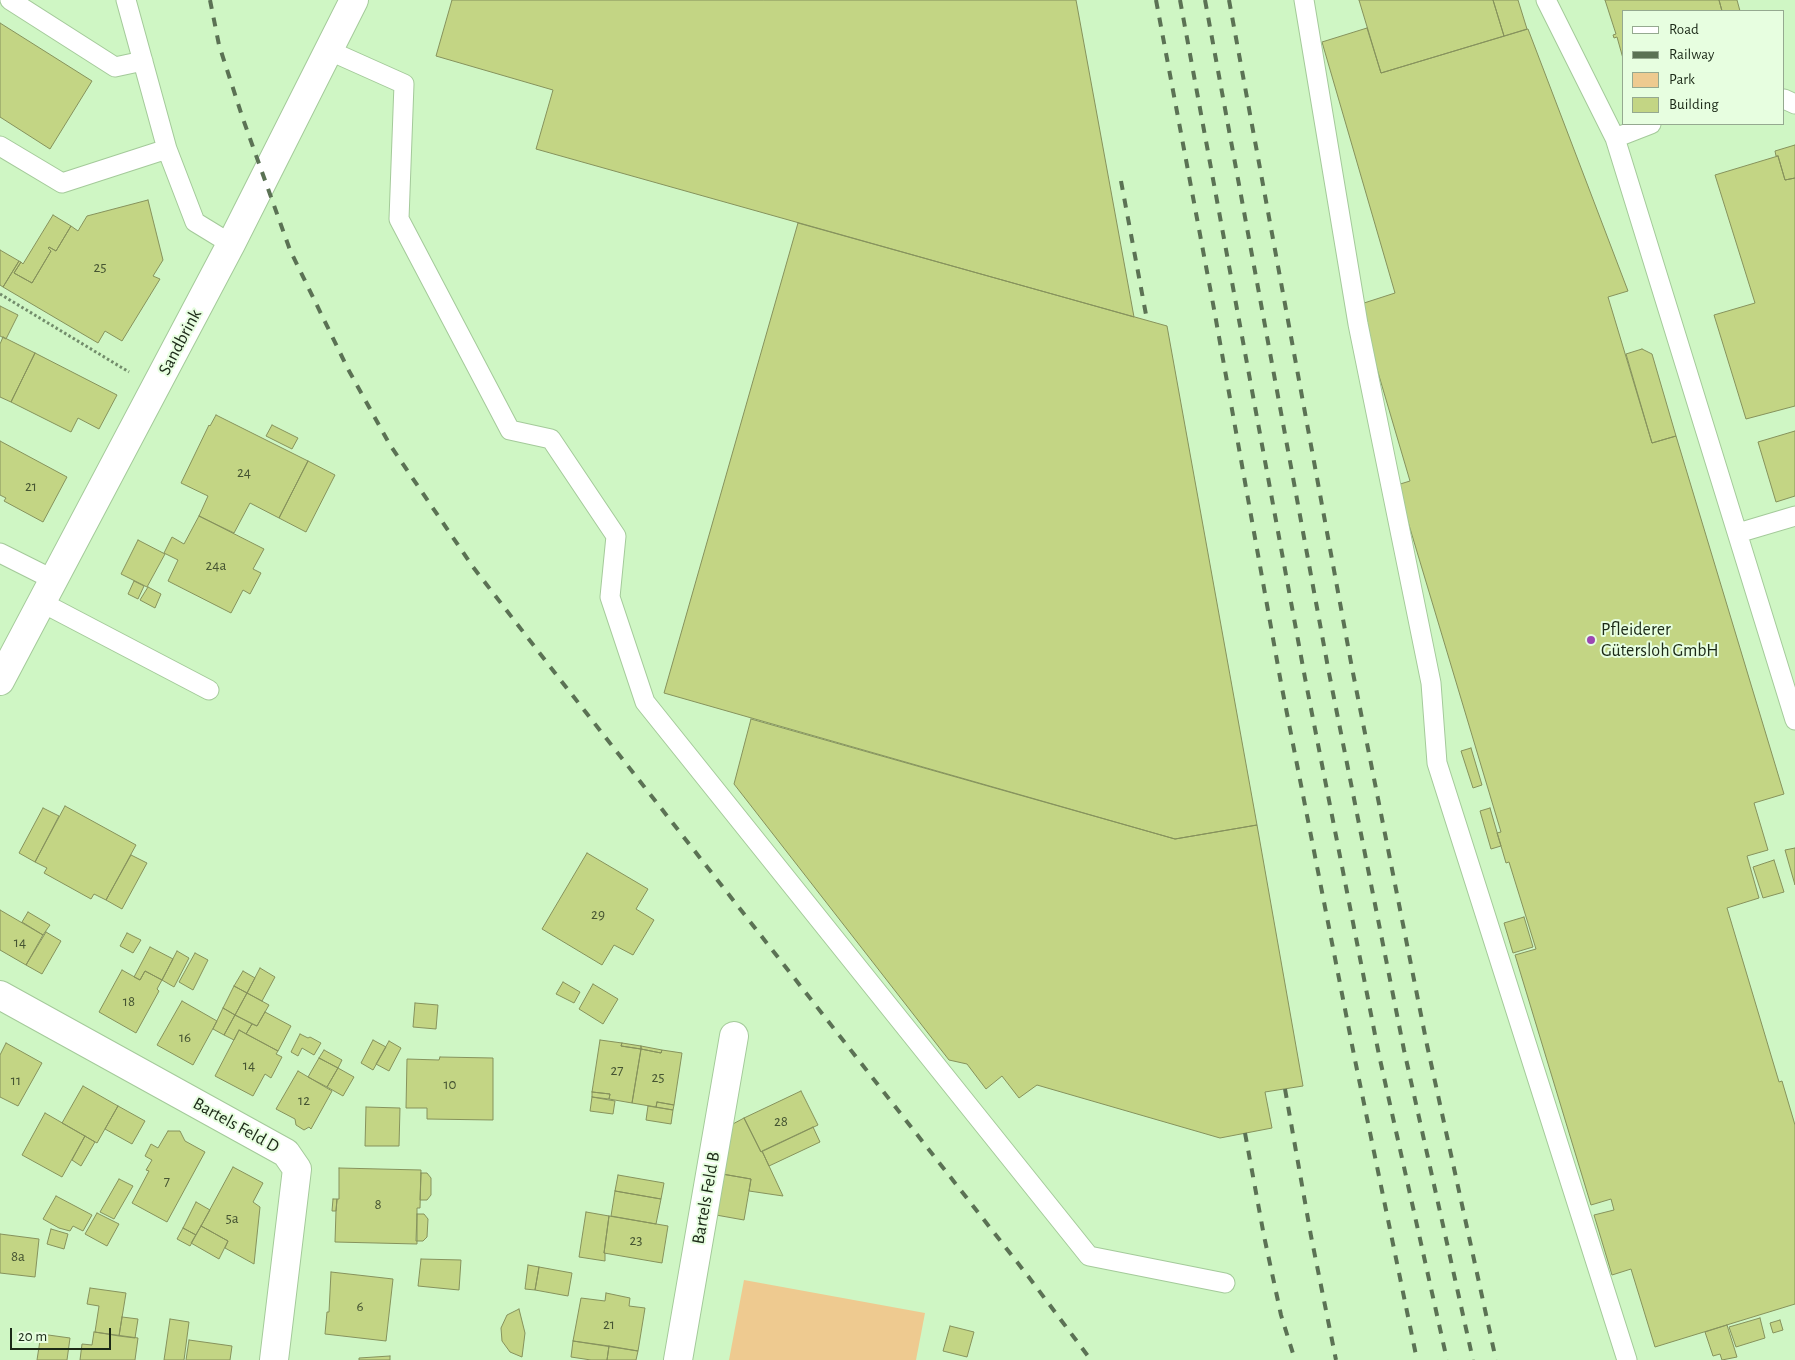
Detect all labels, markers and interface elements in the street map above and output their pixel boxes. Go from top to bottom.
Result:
legend [1622,10,1785,125]
text: Road [1669,22,1699,37]
text: Railway [1669,47,1714,62]
text: Park [1669,72,1695,87]
text: Building [1669,97,1719,112]
house number: 25 [93,258,107,276]
street label: Sandbrink [154,305,206,379]
house number: 24 [237,463,251,481]
house number: 21 [25,477,37,495]
house number: 24a [206,556,226,574]
place label: Pfleiderer Gütersloh GmbH [1601,619,1719,662]
marker: Pfleiderer Gütersloh GmbH [1585,634,1597,646]
house number: 29 [591,905,605,923]
house number: 14 [14,933,26,951]
house number: 18 [123,992,135,1010]
house number: 16 [179,1028,191,1046]
house number: 14 [243,1056,255,1074]
house number: 27 [610,1061,624,1079]
house number: 25 [651,1068,665,1086]
house number: 11 [11,1071,21,1089]
house number: 10 [443,1075,457,1093]
house number: 12 [298,1091,310,1109]
street label: Bartels Feld D [189,1092,283,1158]
house number: 28 [774,1112,788,1130]
street label: Bartels Feld B [687,1150,725,1246]
house number: 7 [164,1172,170,1190]
house number: 8 [374,1195,382,1213]
house number: 5a [225,1209,239,1227]
house number: 23 [629,1231,643,1249]
house number: 8a [11,1247,25,1265]
house number: 6 [356,1297,364,1315]
house number: 21 [603,1315,615,1333]
scale bar [12,1318,114,1350]
text: 20 m [18,1329,47,1344]

